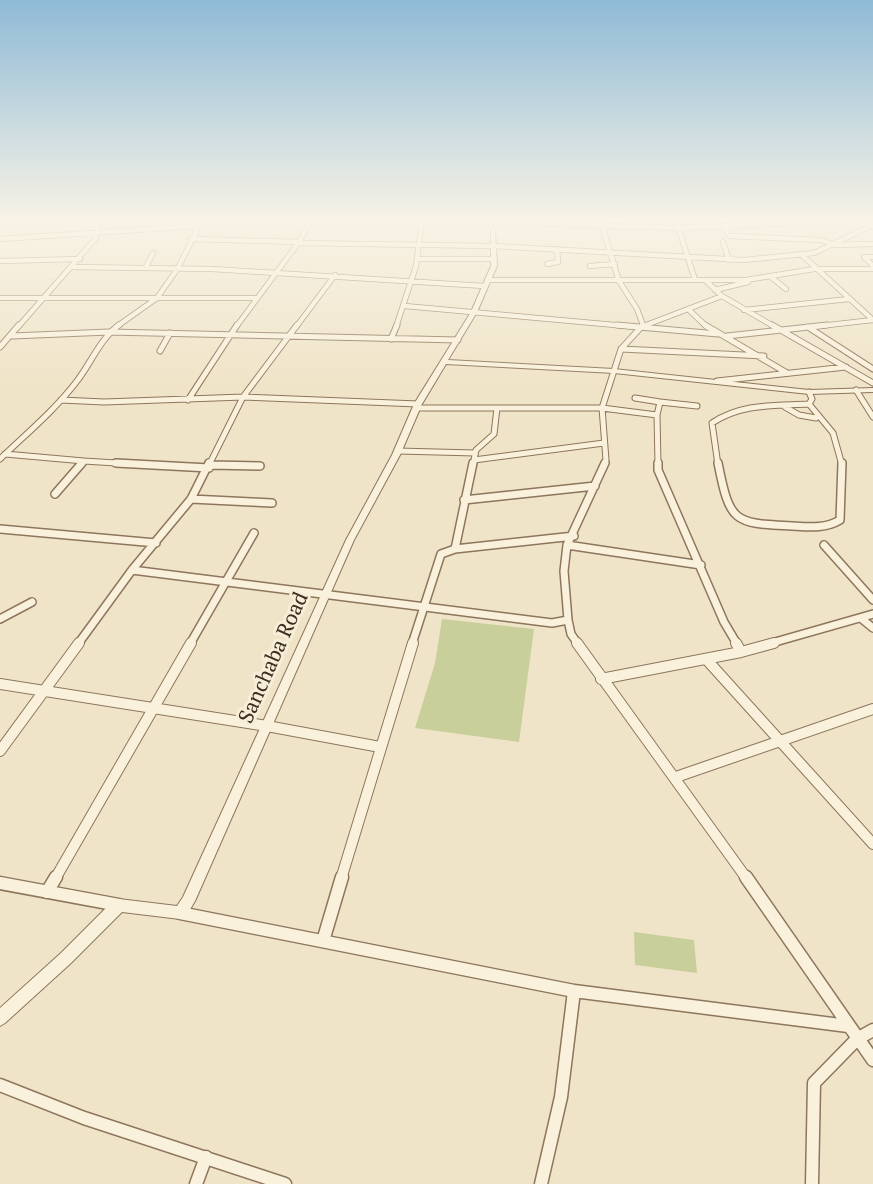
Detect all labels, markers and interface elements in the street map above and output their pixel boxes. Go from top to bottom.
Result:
street label: Sanchaba Road [234,588,314,728]

